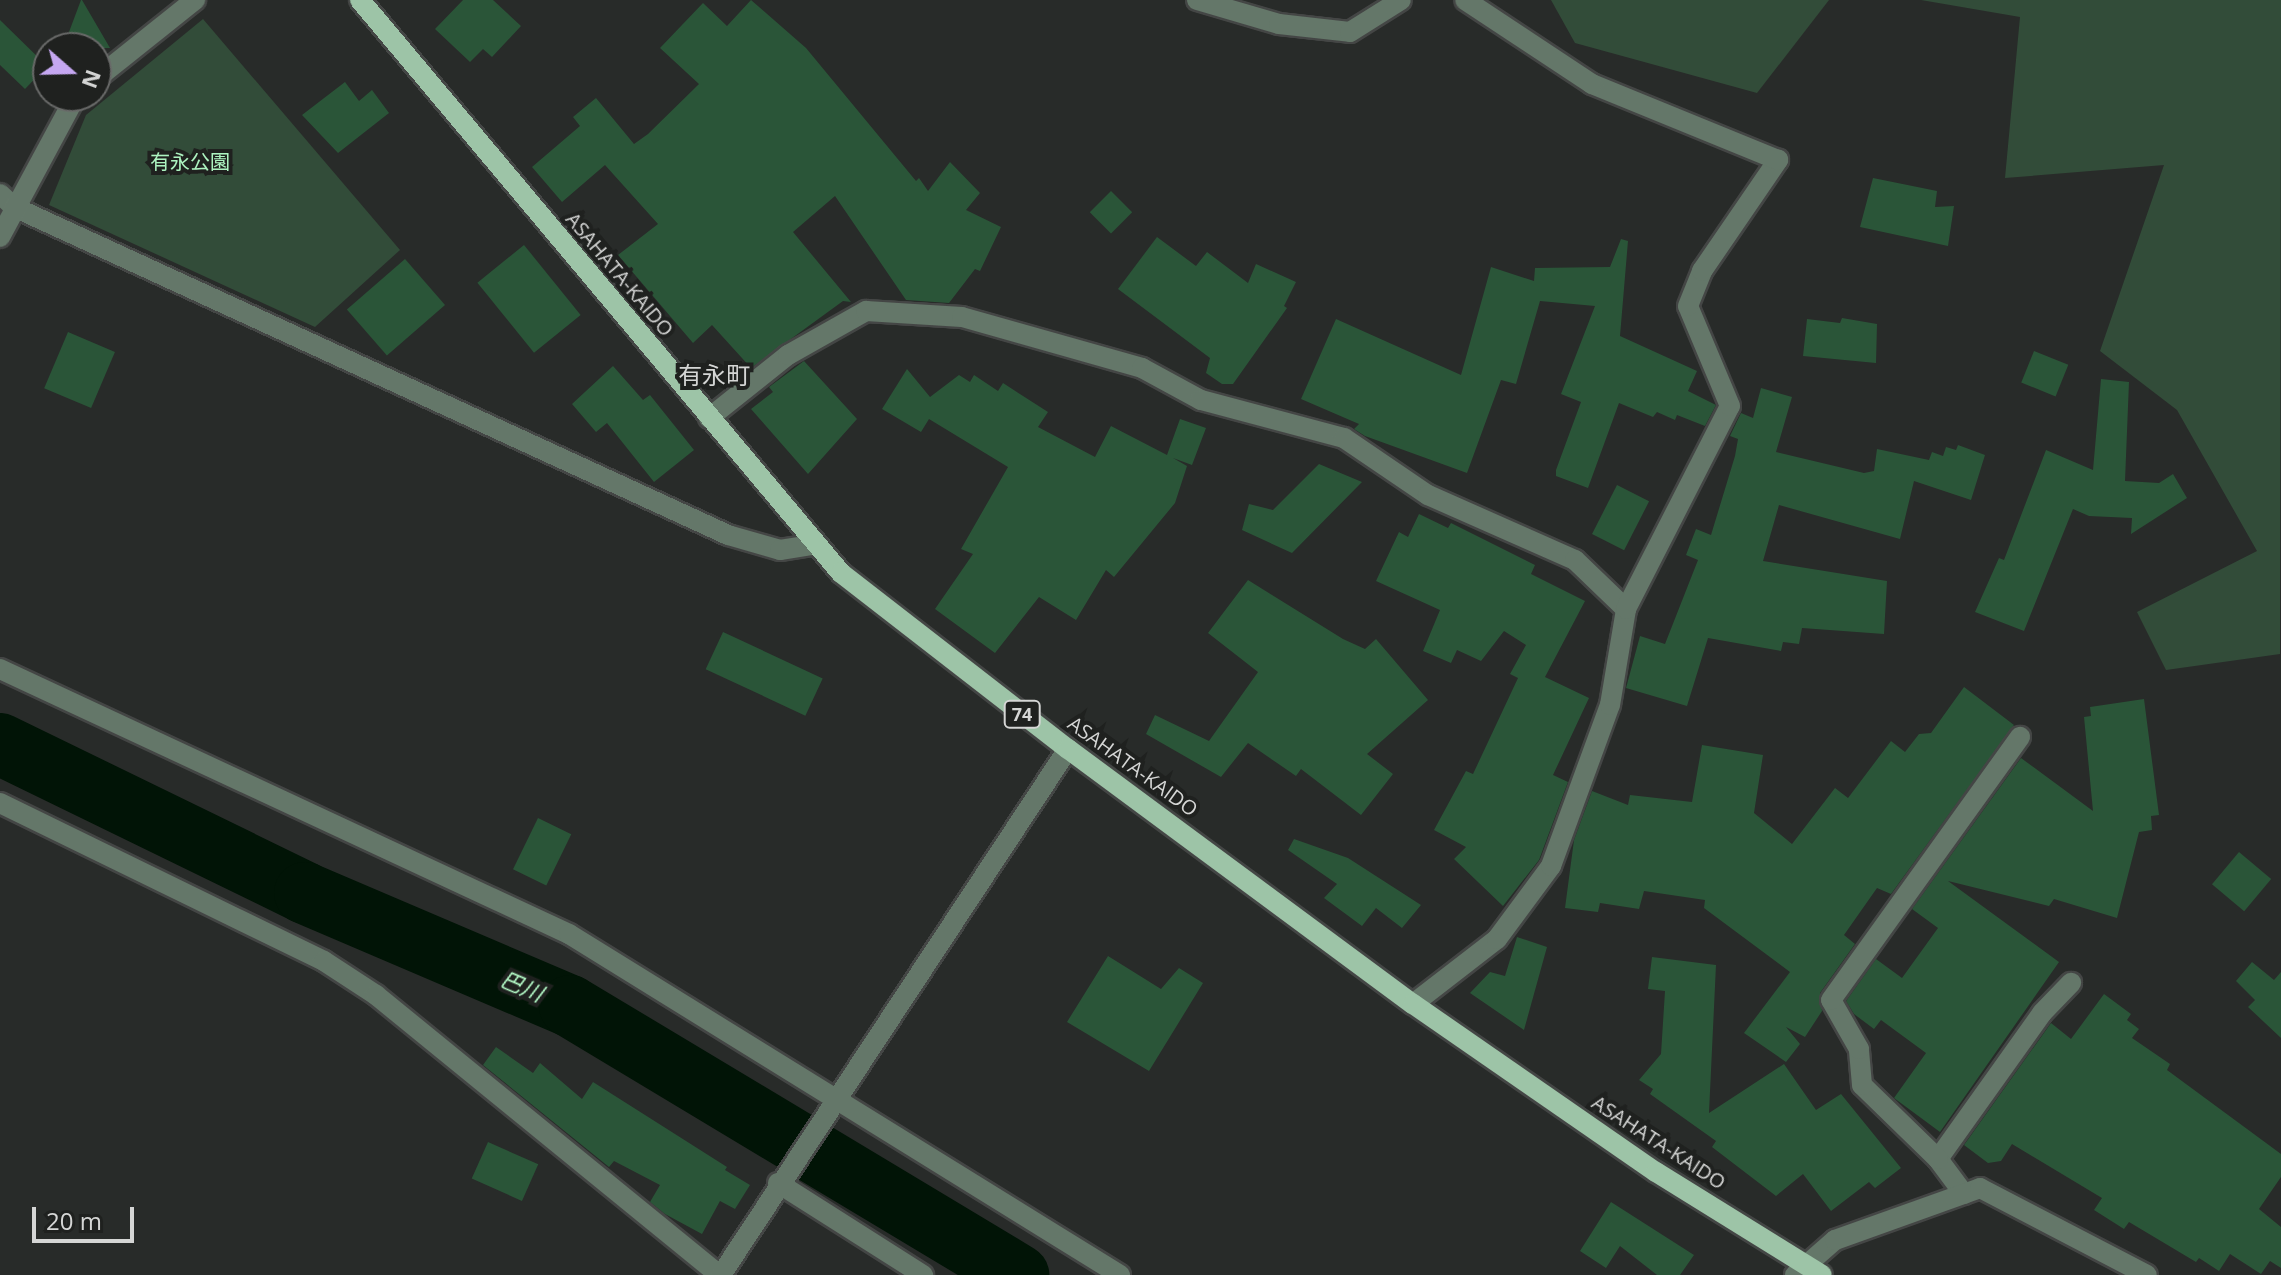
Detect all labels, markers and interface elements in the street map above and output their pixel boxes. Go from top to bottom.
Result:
north arrow [32,32,112,112]
text: N [76,66,110,93]
park label: 有永公園 [150,149,230,173]
street label: ASAHATA-KAIDO [561,207,679,341]
district label: 有永町 [678,361,750,389]
road number: 74 [1002,700,1042,728]
street label: ASAHATA-KAIDO [1064,711,1202,821]
water label: 巴川 [497,965,547,1007]
street label: ASAHATA-KAIDO [1588,1090,1730,1194]
scale bar [36,1191,138,1241]
text: 20 m [46,1204,102,1237]

